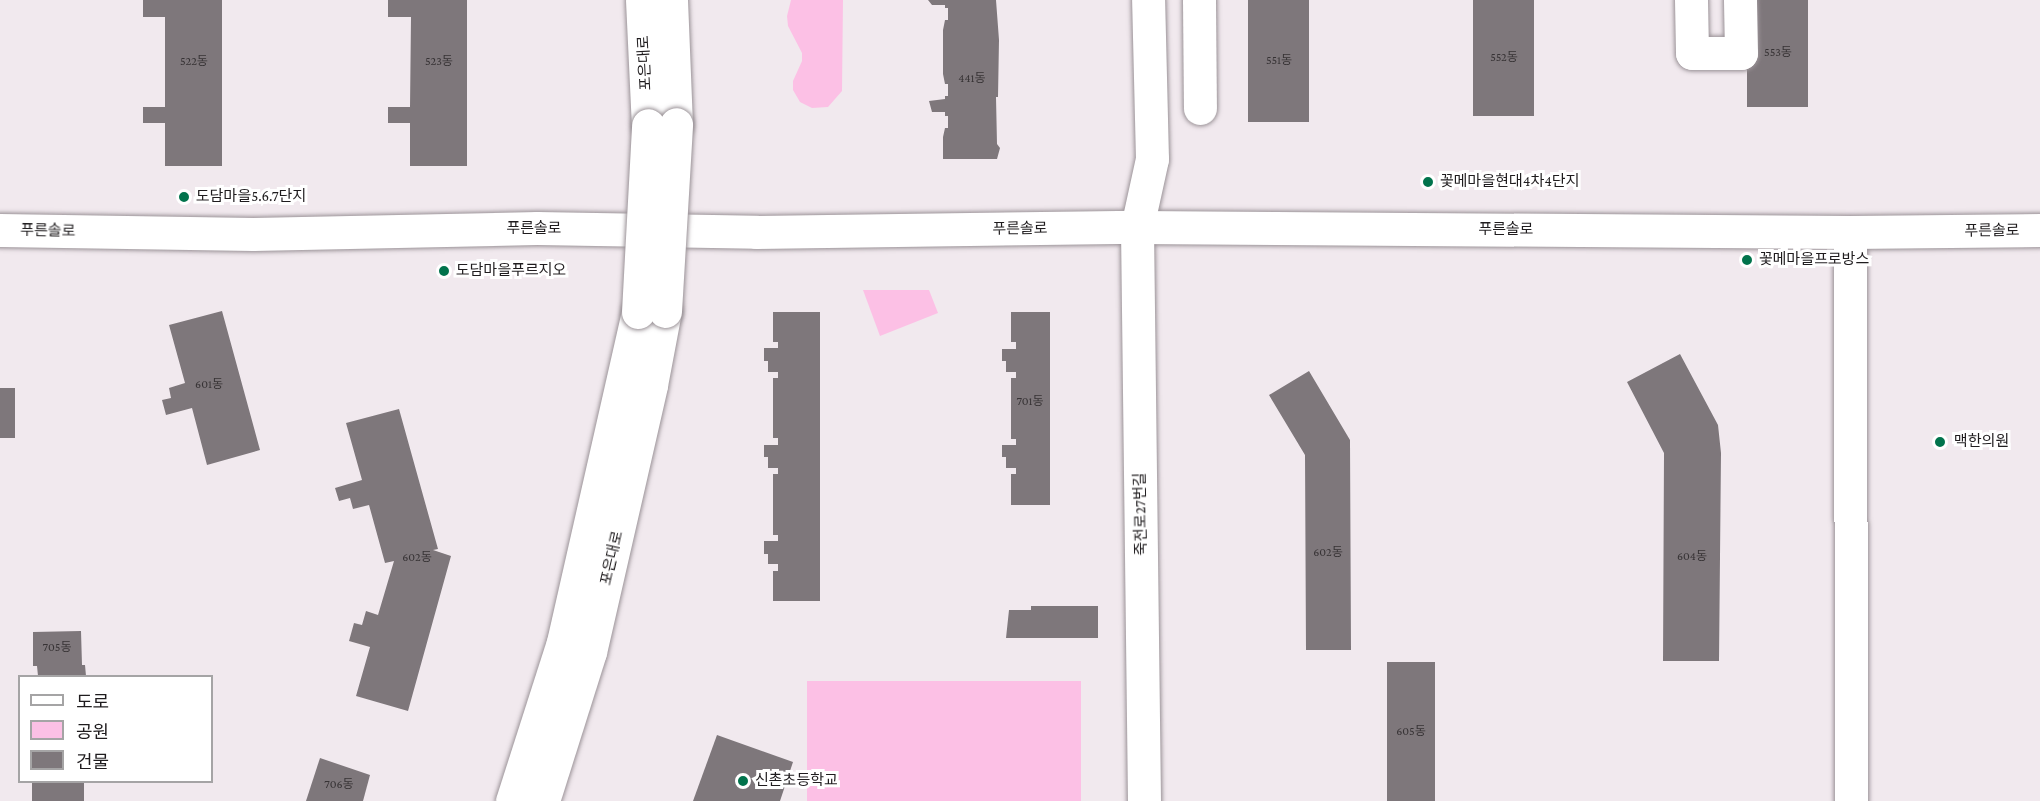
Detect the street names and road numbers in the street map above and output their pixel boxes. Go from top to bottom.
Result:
street label: 포은대로 [635,35,655,91]
street label: 푸른솔로 [506,220,562,238]
street label: 푸른솔로 [992,220,1048,238]
street label: 푸른솔로 [1478,221,1534,239]
street label: 푸른솔로 [20,222,76,240]
street label: 푸른솔로 [1964,222,2020,240]
street label: 죽전로27번길 [1131,472,1151,556]
street label: 포은대로 [597,529,627,587]

